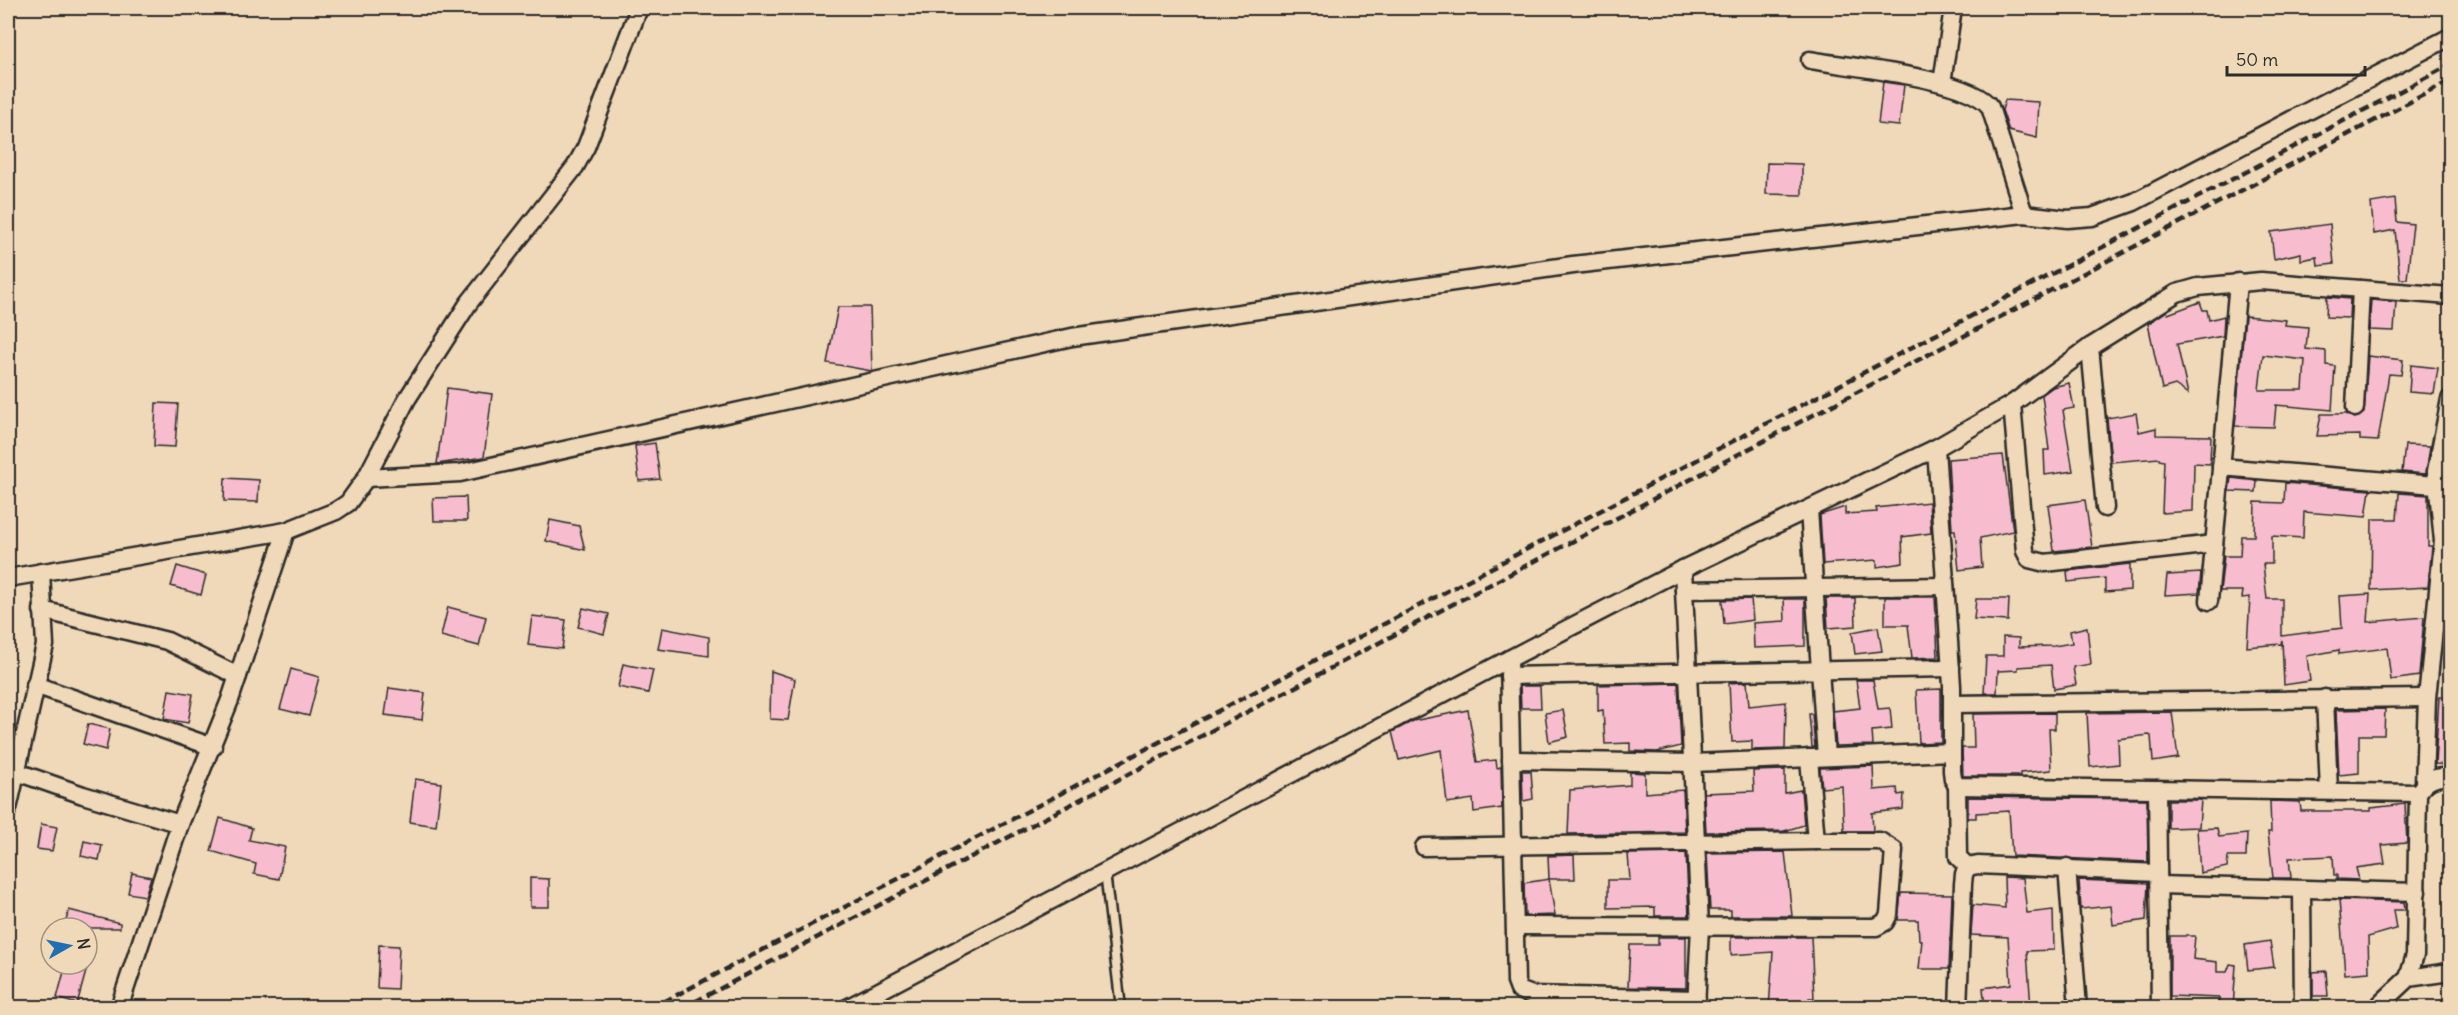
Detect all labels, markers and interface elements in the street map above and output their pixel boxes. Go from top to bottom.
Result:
scale bar [2227,39,2365,77]
text: 50 m [2236,48,2278,71]
north arrow [39,916,99,976]
text: N [73,937,95,951]

